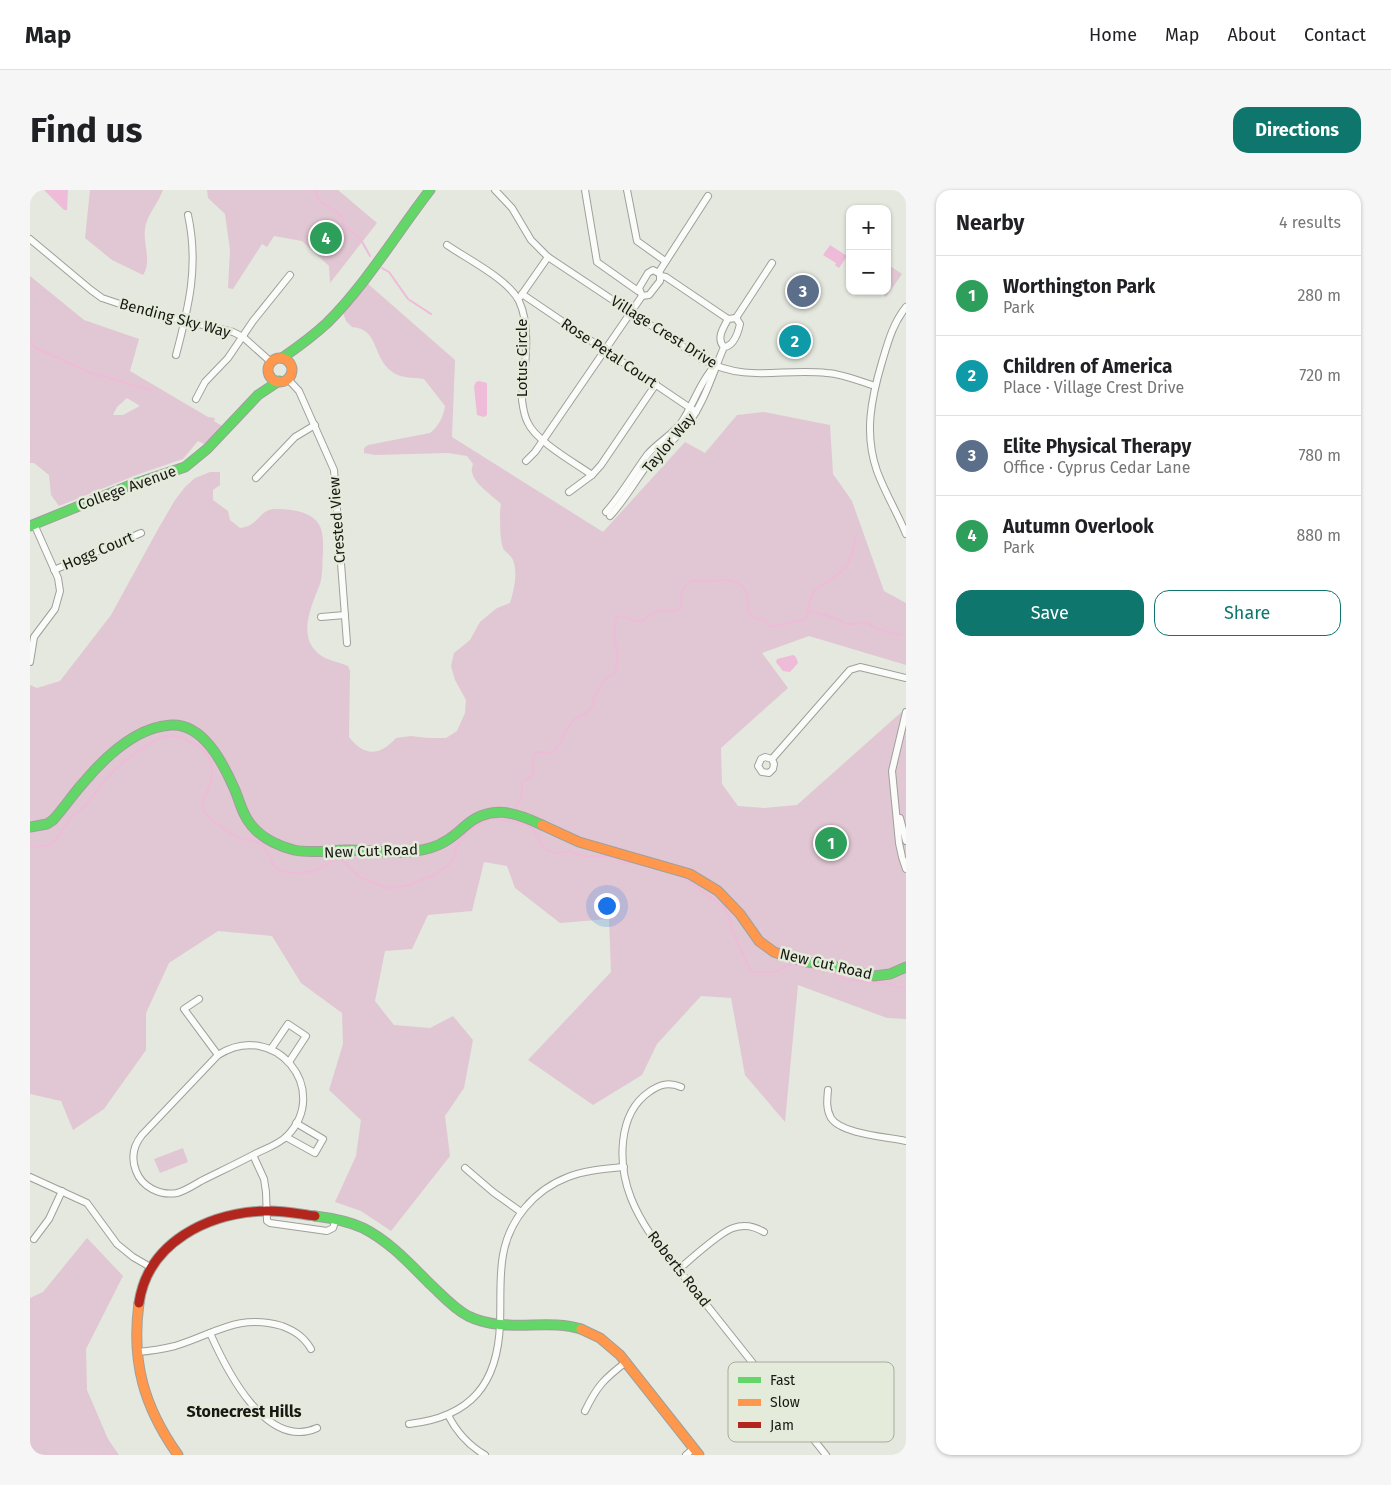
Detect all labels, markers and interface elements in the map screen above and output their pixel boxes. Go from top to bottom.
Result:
text: Map [25,21,71,49]
text: Home [1089,24,1137,46]
text: Map [1165,24,1199,46]
text: About [1227,24,1276,46]
text: Contact [1304,24,1366,46]
button: Directions [1233,107,1361,153]
text: Find us [30,109,142,151]
map controls [846,205,891,295]
button: + [846,205,891,250]
text: Nearby [956,210,1024,236]
text: 4 results [1279,213,1341,232]
pin: 4 [310,219,342,257]
button: − [846,250,891,295]
pin: 3 [787,272,819,310]
text: Worthington Park [1003,275,1155,298]
text: 1 [968,286,976,305]
text: 280 m [1297,286,1341,305]
street label: Village Crest Drive [607,292,721,372]
street label: Bending Sky Way [117,295,233,342]
text: Park [1003,298,1035,317]
street label: Rose Petal Court [558,314,661,392]
street label: Lotus Circle [513,319,531,397]
pin: 2 [779,322,811,360]
text: Children of America [1003,355,1172,378]
text: 2 [968,366,976,385]
text: 720 m [1299,366,1341,385]
text: Place · Village Crest Drive [1003,378,1184,397]
street label: Taylor Way [639,409,700,477]
text: Elite Physical Therapy [1003,435,1191,458]
text: 3 [968,446,976,465]
text: 780 m [1299,446,1341,465]
text: Office · Cyprus Cedar Lane [1003,458,1190,477]
street label: College Avenue [75,462,179,514]
street label: Crested View [325,476,349,564]
text: Autumn Overlook [1003,515,1154,538]
text: 4 [967,526,977,545]
text: 880 m [1296,526,1341,545]
street label: Hogg Court [60,528,137,574]
text: Park [1003,538,1035,557]
button: Save [956,590,1144,636]
button: Share [1154,590,1341,636]
pin: 1 [815,824,847,862]
street label: New Cut Road [324,840,418,862]
your location [594,893,620,919]
street label: New Cut Road [778,945,874,983]
street label: Roberts Road [644,1227,714,1311]
legend [728,1362,894,1442]
text: Fast [770,1372,796,1389]
text: Slow [770,1394,800,1411]
district label: Stonecrest Hills [187,1402,302,1421]
text: Jam [770,1417,794,1434]

